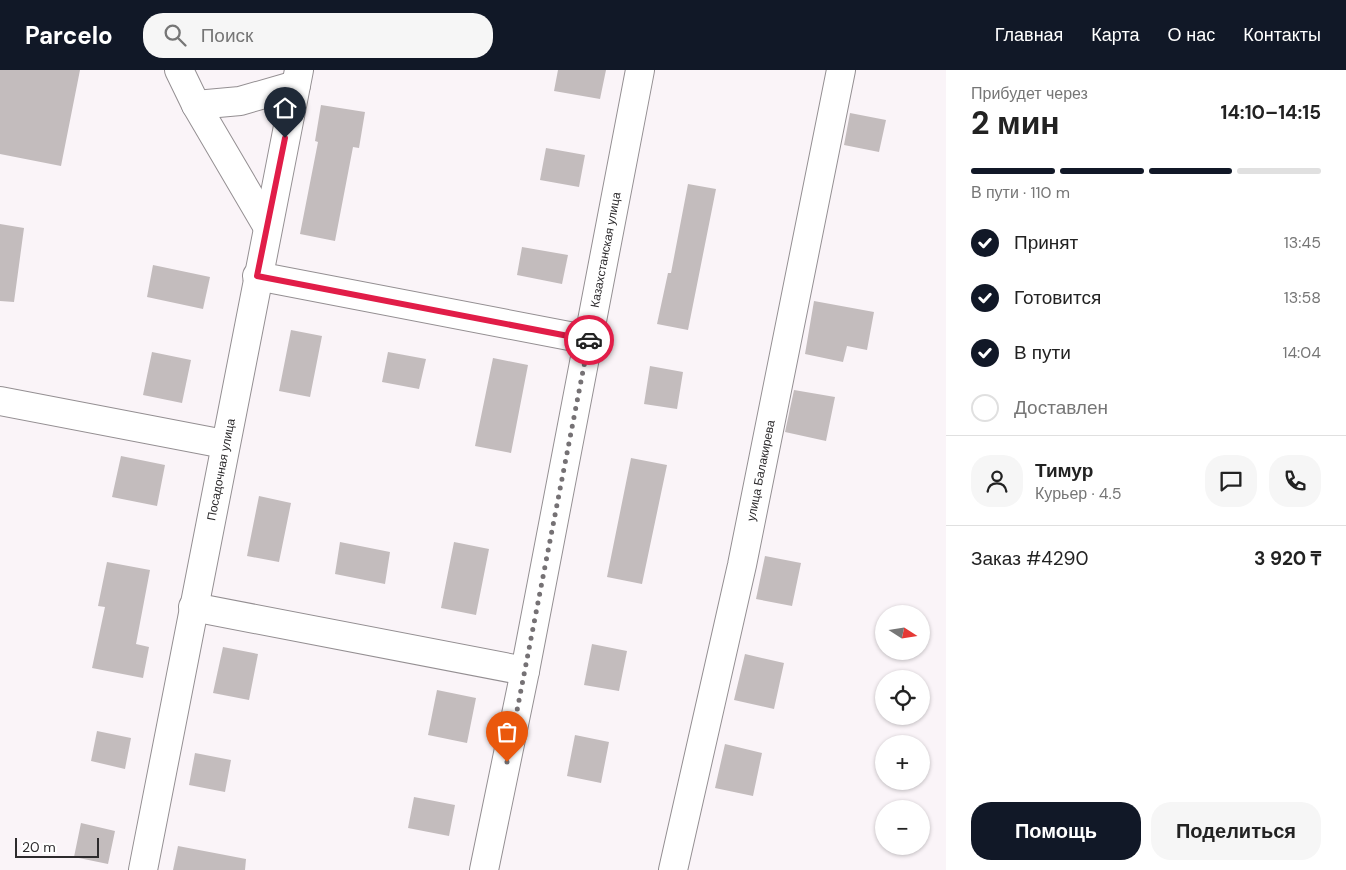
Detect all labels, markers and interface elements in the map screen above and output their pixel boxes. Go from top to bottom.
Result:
search box [143,13,493,58]
text: Parcelo [25,20,113,51]
icon: search [161,21,189,49]
text: Поиск [201,23,253,48]
text: Главная [995,23,1063,47]
text: Карта [1091,23,1140,47]
text: О нас [1168,23,1215,47]
text: Контакты [1243,23,1321,47]
text: Прибудет через [971,83,1088,104]
pin [264,87,306,138]
icon: home [271,94,299,122]
text: 14:10–14:15 [1221,100,1321,125]
text: 2 мин [971,102,1060,144]
text: В пути · 110 m [971,182,1070,203]
street label: Казахстанская улица [587,190,625,309]
icon: check [971,229,999,257]
text: Принят [1014,230,1078,255]
text: 13:45 [1284,232,1321,253]
icon: check [971,284,999,312]
text: Готовится [1014,285,1101,310]
text: 13:58 [1284,287,1321,308]
courier [564,315,614,365]
icon: car [575,326,603,354]
icon: check [971,339,999,367]
text: В пути [1014,340,1071,365]
text: 14:04 [1282,342,1321,363]
text: Доставлен [1014,395,1108,420]
street label: Посадочная улица [203,417,239,522]
street label: улица Балакирева [743,418,779,523]
button: person [971,455,1023,507]
button: chat [1205,455,1257,507]
button: phone [1269,455,1321,507]
text: Тимур [1035,458,1093,483]
text: Курьер · 4.5 [1035,483,1122,504]
text: Заказ #4290 [971,546,1088,571]
text: 3 920 ₸ [1254,546,1321,571]
north arrow [875,605,930,660]
map controls [875,605,930,855]
button: locate [875,670,930,725]
pin [486,711,528,762]
icon: bag [493,718,521,746]
button: + [875,735,930,790]
button: − [875,800,930,855]
button: Помощь [971,802,1141,860]
button: Поделиться [1151,802,1321,860]
scale bar [15,835,99,858]
text: 20 m [22,838,56,856]

